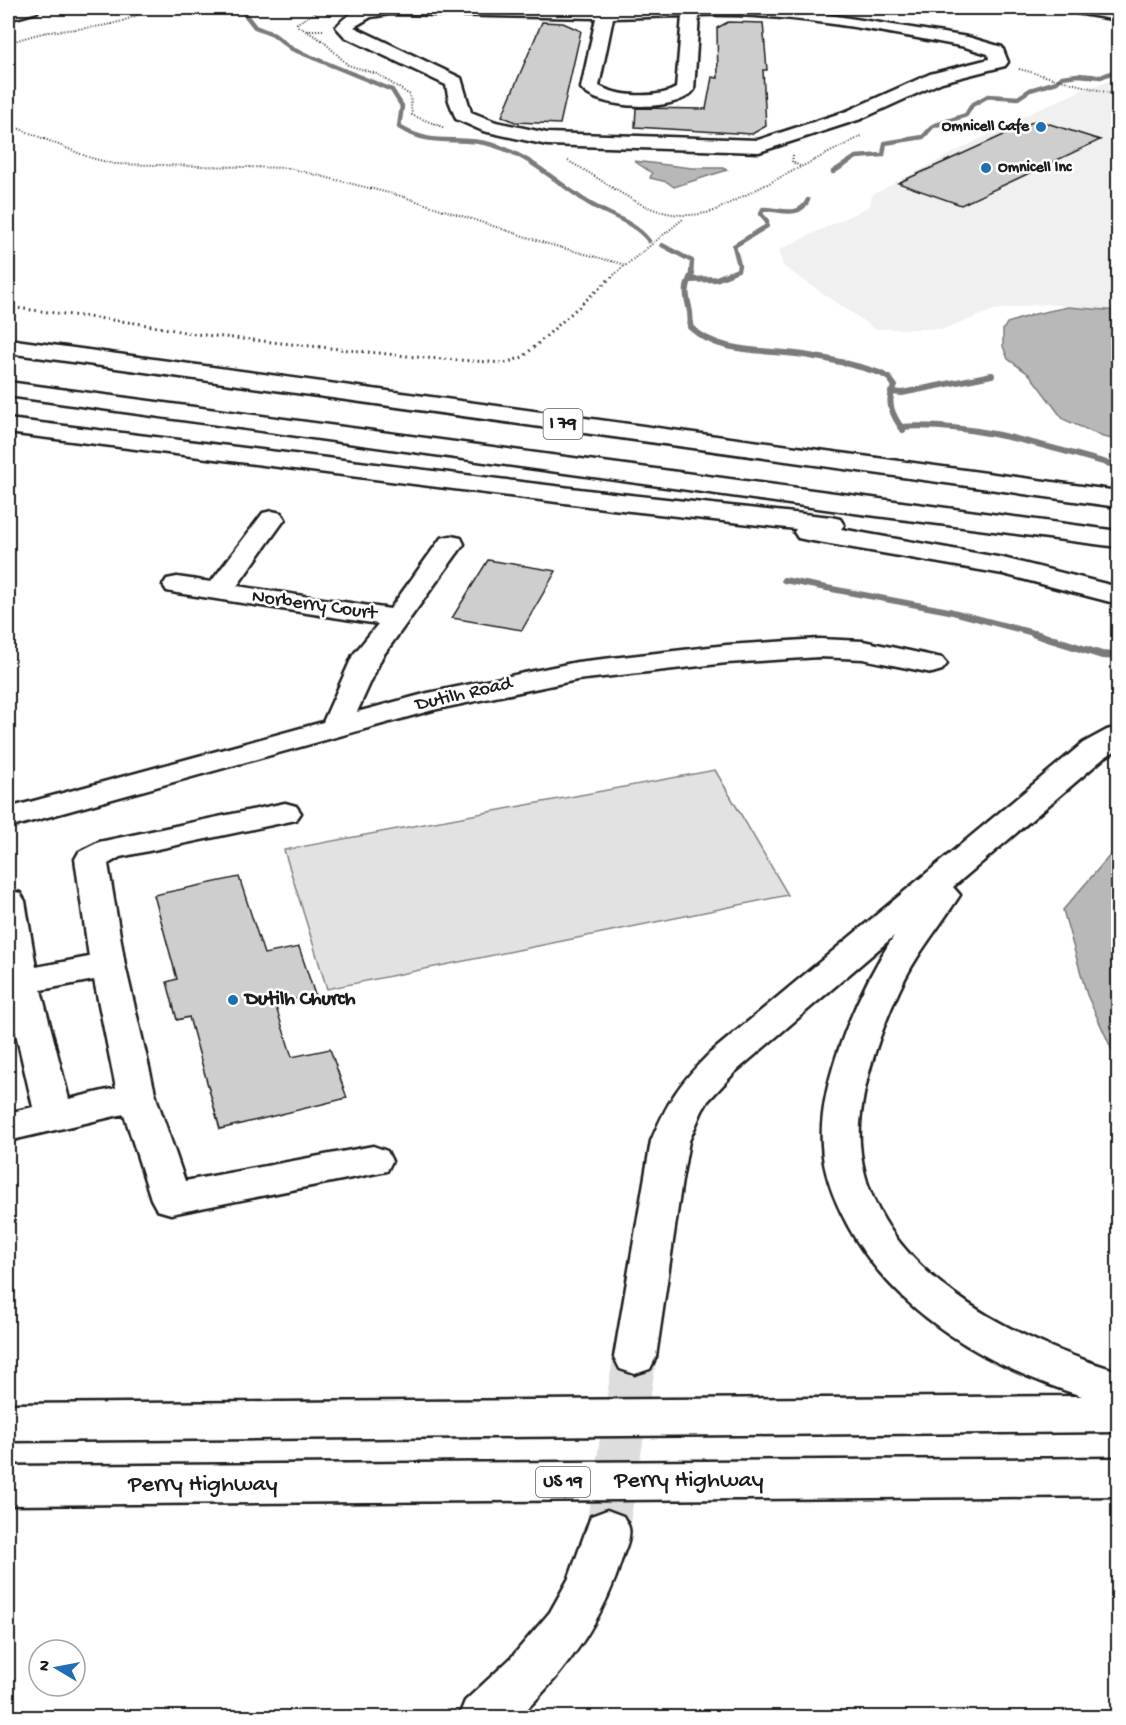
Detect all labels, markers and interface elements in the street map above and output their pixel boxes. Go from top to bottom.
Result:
place label: Omnicell Cafe [942,117,1030,137]
marker: Omnicell Cafe [1034,120,1048,134]
place label: Omnicell Inc [998,159,1073,178]
marker: Omnicell Inc [979,161,993,175]
road number: I 79 [544,409,582,439]
street label: Norberry Court [250,586,380,626]
street label: Dutilh Road [411,672,517,718]
place label: Dutilh Church [243,989,356,1012]
marker: Dutilh Church [226,993,240,1007]
road number: US 19 [536,1467,590,1497]
street label: Perry Highway [613,1467,764,1496]
street label: Perry Highway [127,1471,278,1500]
north arrow [27,1638,87,1698]
text: N [35,1659,56,1673]

